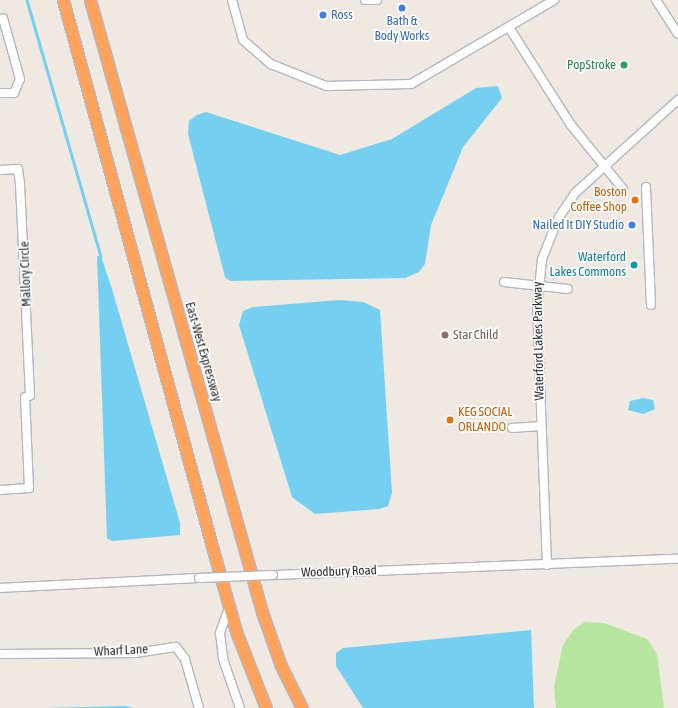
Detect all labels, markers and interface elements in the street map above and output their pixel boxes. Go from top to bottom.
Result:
marker: Bath & Body Works [397,3,407,13]
place label: Ross [331,7,353,23]
marker: Ross [318,10,328,20]
place label: Bath & Body Works [375,14,429,45]
place label: PopStroke [567,57,616,73]
marker: PopStroke [619,60,629,70]
place label: Boston Coffee Shop [570,185,627,216]
marker: Boston Coffee Shop [630,195,640,205]
place label: Nailed It DIY Studio [532,217,624,233]
marker: Nailed It DIY Studio [627,220,637,230]
street label: Mallory Circle [17,241,35,307]
place label: Waterford Lakes Commons [550,250,626,281]
marker: Waterford Lakes Commons [629,260,639,270]
street label: Waterford Lakes Parkway [530,281,548,401]
street label: East-West Expressway [181,300,225,404]
place label: Star Child [453,327,498,343]
marker: Star Child [440,330,450,340]
place label: KEG SOCIAL ORLANDO [458,405,512,436]
marker: KEG SOCIAL ORLANDO [445,415,455,425]
street label: Woodbury Road [301,563,377,581]
street label: Wharf Lane [94,642,148,660]

